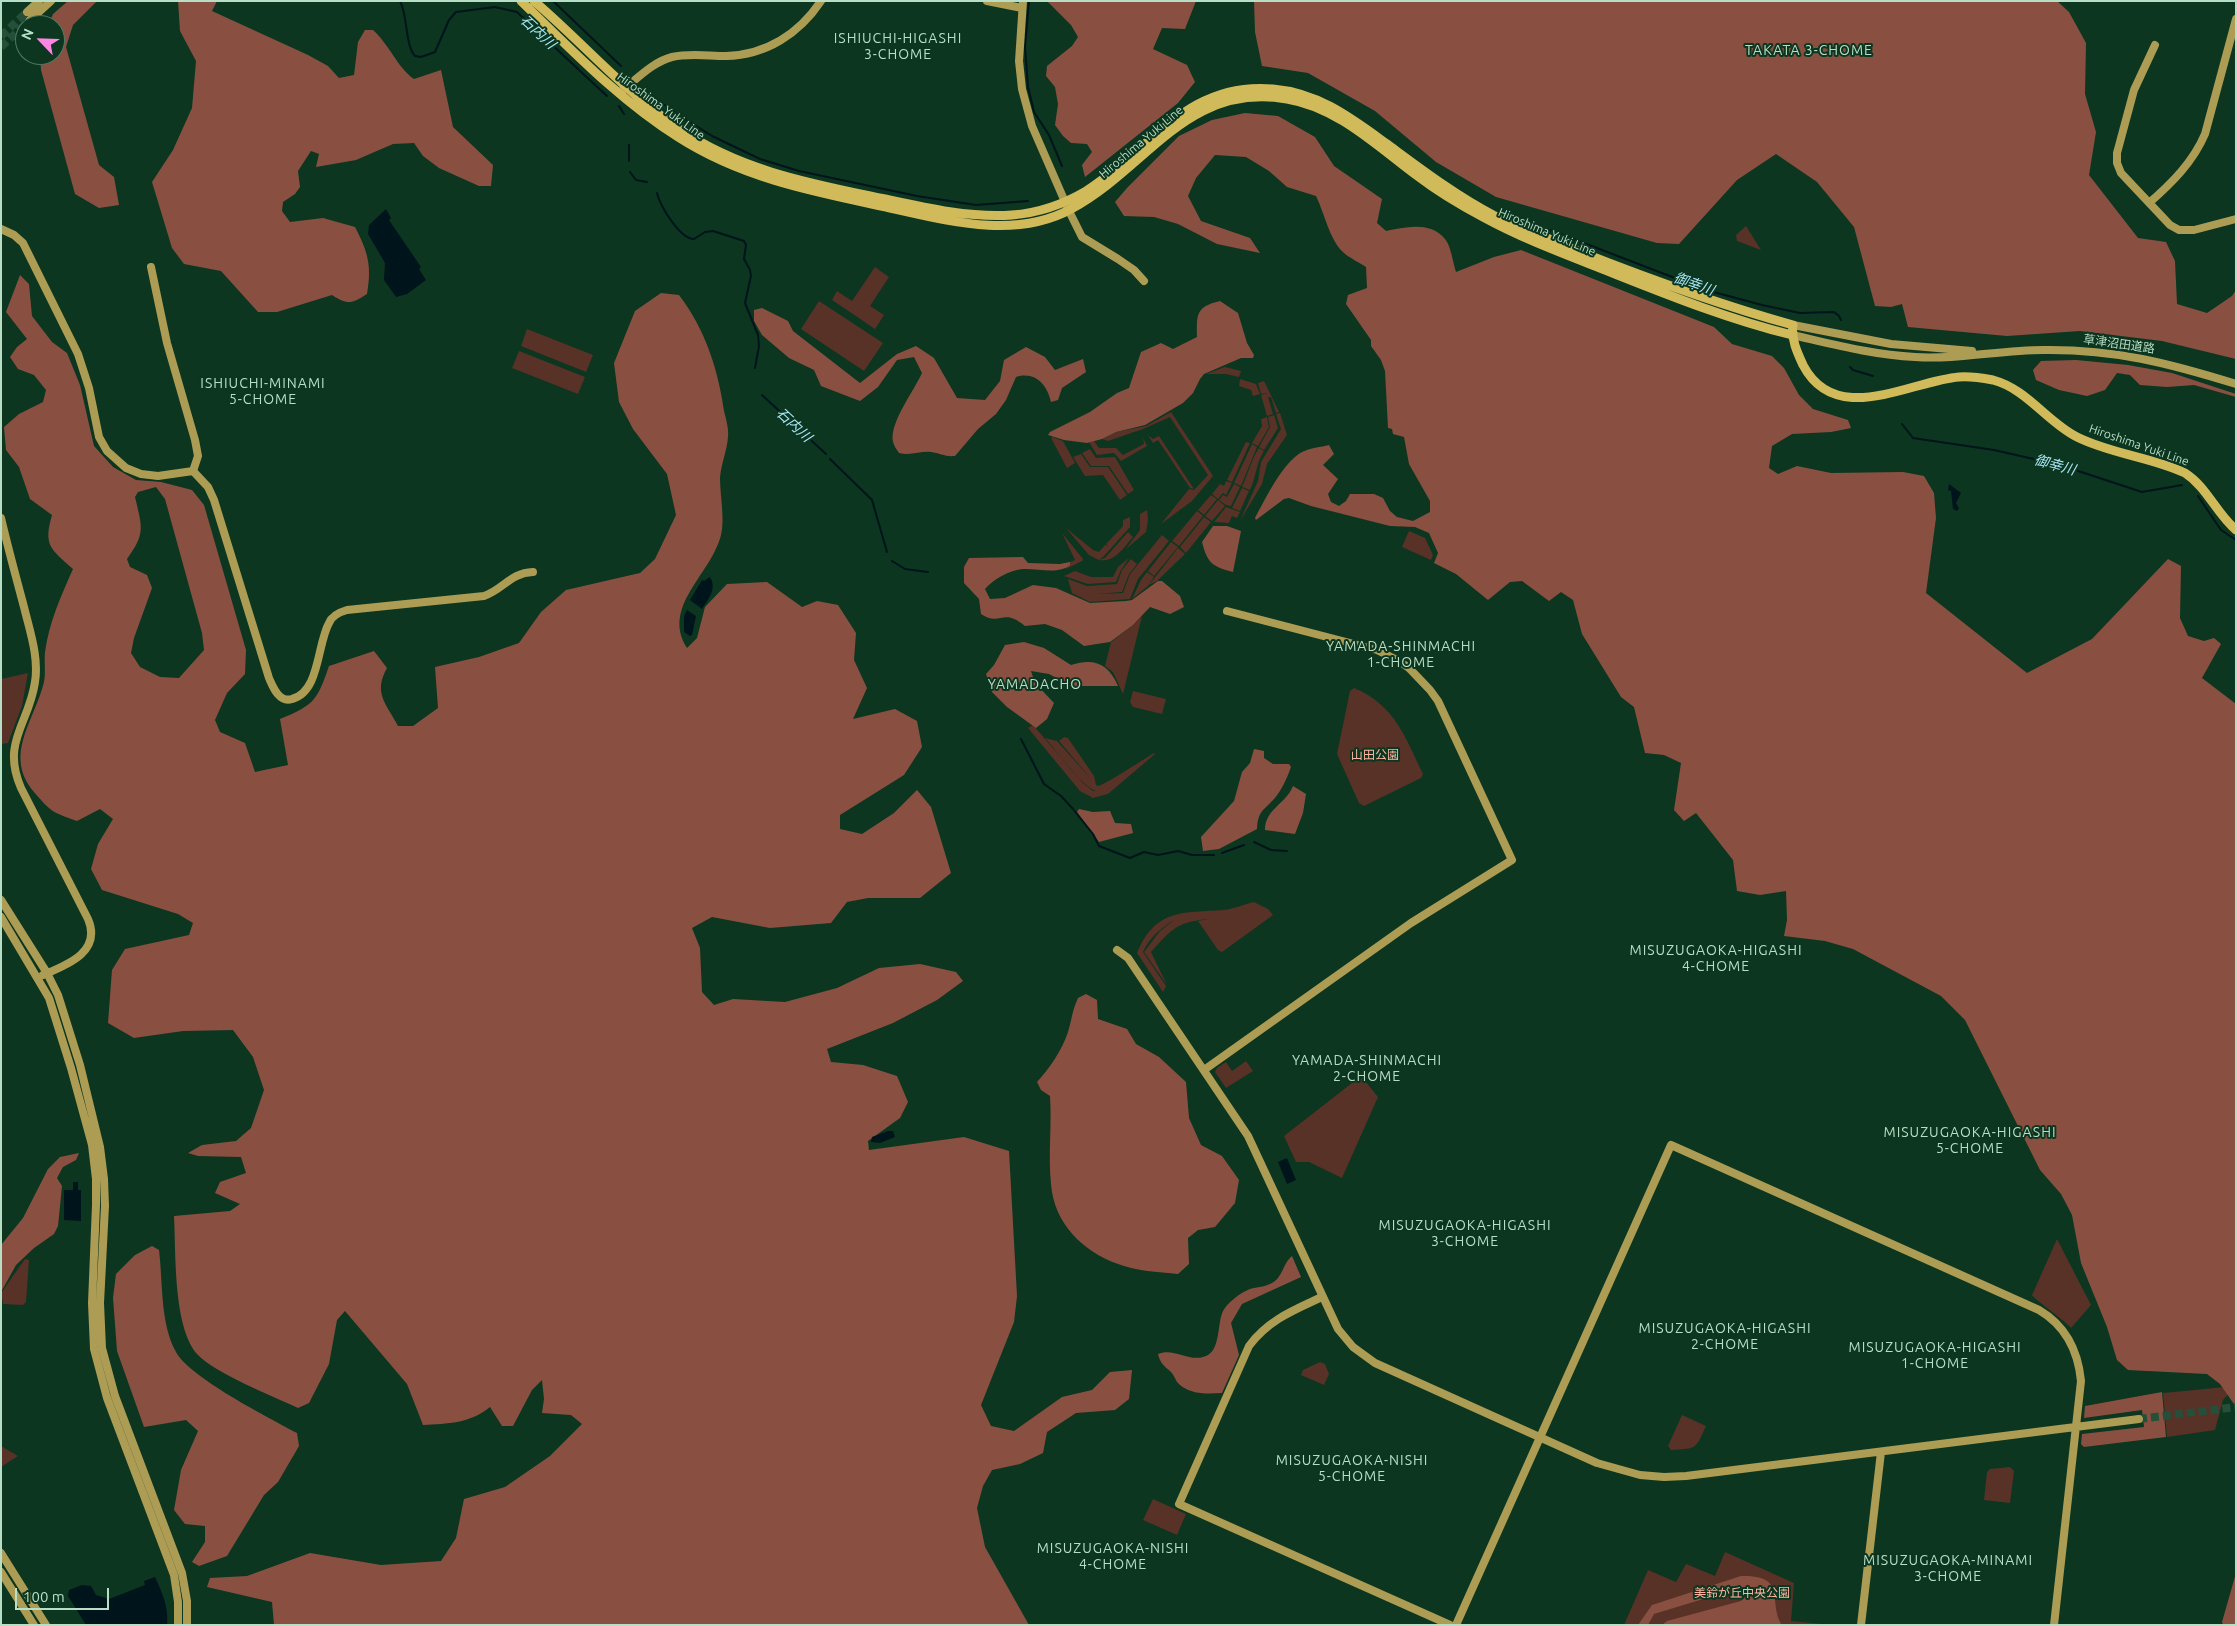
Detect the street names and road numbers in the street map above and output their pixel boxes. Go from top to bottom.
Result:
street label: Hiroshima Yuki Line [614,69,708,143]
street label: Hiroshima Yuki Line [1096,103,1186,181]
street label: Hiroshima Yuki Line [1496,205,1598,259]
street label: 草津沼田道路 [2082,332,2156,356]
street label: Hiroshima Yuki Line [2087,421,2191,469]

